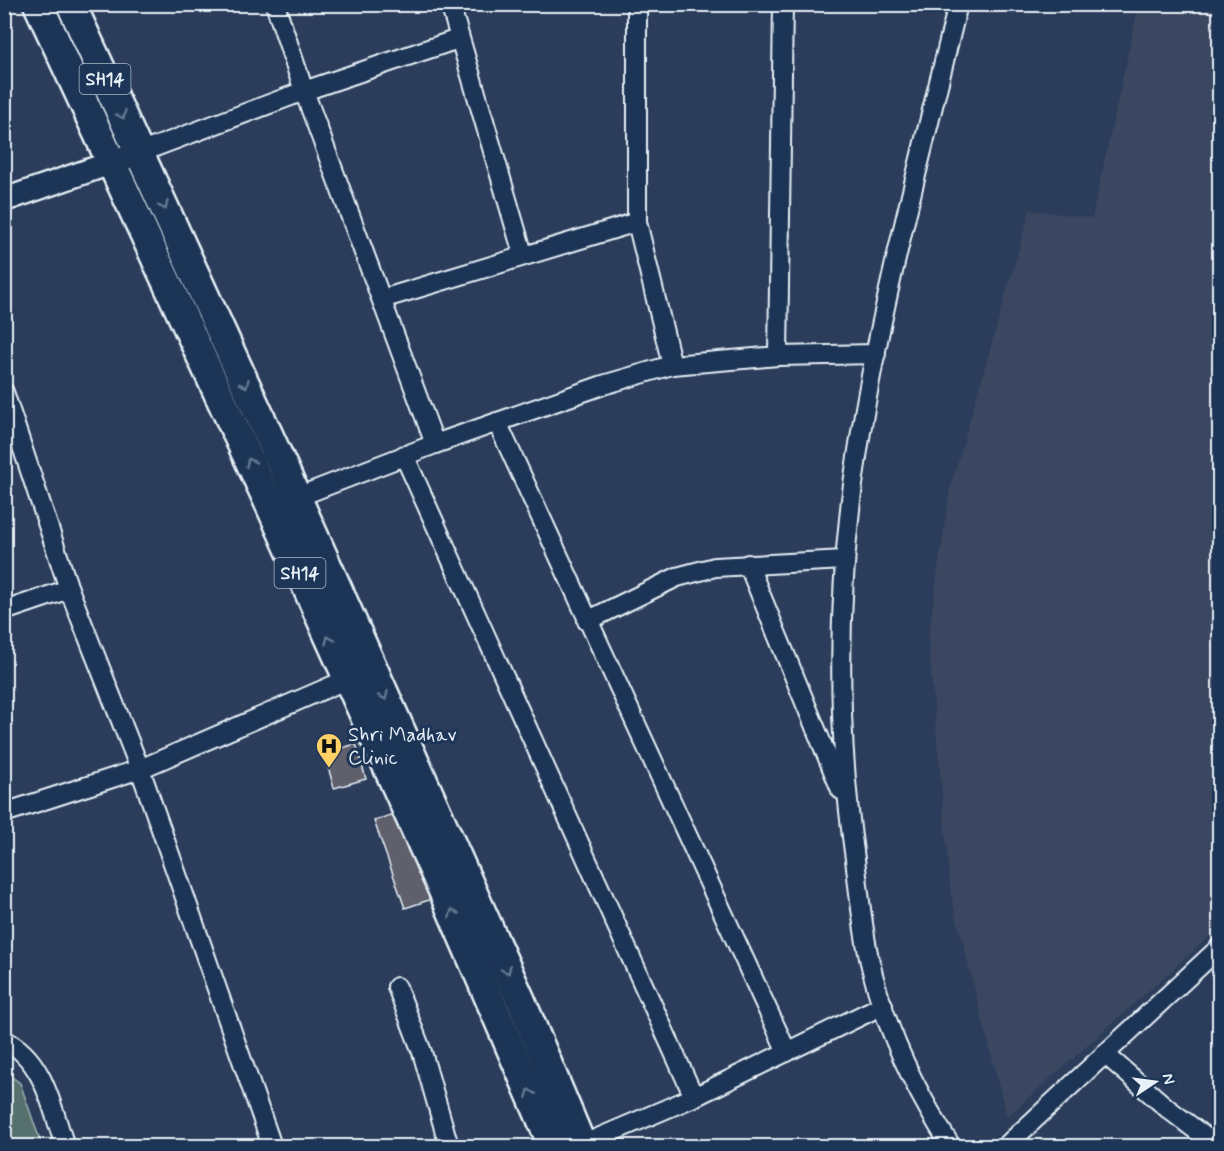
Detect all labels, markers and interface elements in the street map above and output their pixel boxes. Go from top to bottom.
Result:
road number: SH14 [80,64,130,94]
one-way arrow [115,108,127,119]
one-way arrow [156,200,168,211]
one-way arrow [238,377,250,388]
one-way arrow [246,457,258,468]
road number: SH14 [274,558,326,588]
one-way arrow [324,635,336,646]
one-way arrow [376,690,388,701]
place label: Shri Madhav Clinic [348,722,456,772]
hospital icon: Shri Madhav Clinic [314,731,344,769]
one-way arrow [448,909,460,920]
one-way arrow [500,963,512,974]
north arrow [1125,1052,1185,1112]
text: N [1157,1071,1180,1087]
one-way arrow [525,1088,537,1099]

